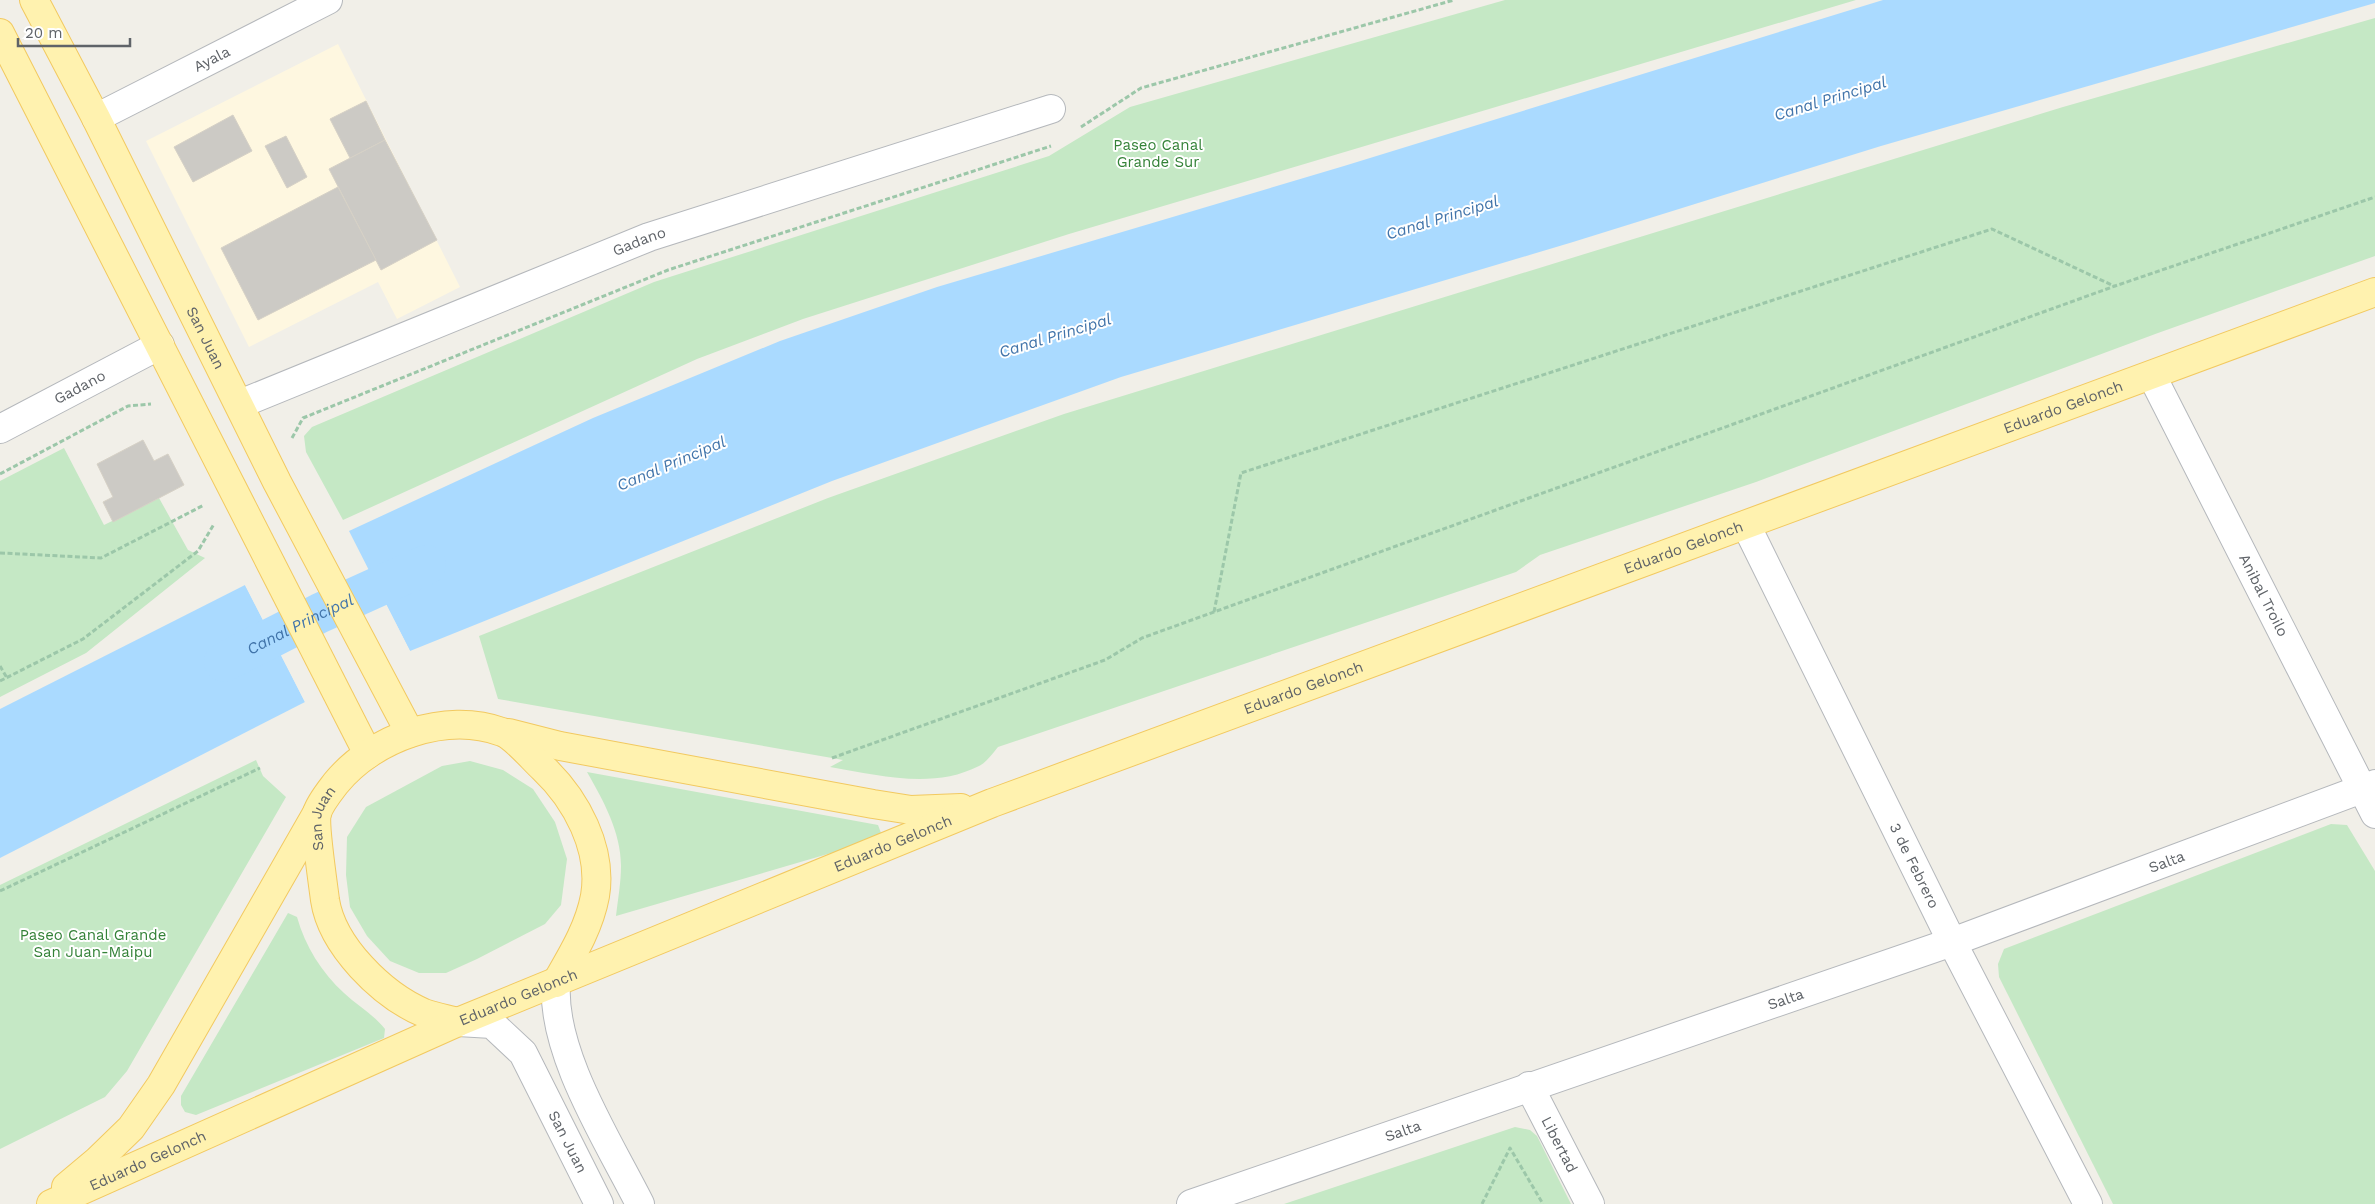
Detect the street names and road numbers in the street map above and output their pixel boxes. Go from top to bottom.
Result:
street label: Ayala [191,42,233,76]
street label: Gadano [610,223,668,260]
street label: San Juan [182,304,228,372]
street label: Gadano [51,366,108,408]
street label: Eduardo Gelonch [2001,377,2125,437]
street label: Eduardo Gelonch [1621,517,1746,578]
street label: Anibal Troilo [2235,551,2292,640]
street label: Eduardo Gelonch [1241,658,1366,718]
street label: San Juan [307,782,339,852]
street label: Eduardo Gelonch [831,811,955,876]
street label: 3 de Febrero [1886,820,1943,911]
street label: Salta [2146,847,2188,877]
street label: Eduardo Gelonch [457,965,580,1030]
street label: Salta [1765,985,1807,1014]
street label: San Juan [545,1108,591,1176]
street label: Libertad [1537,1113,1581,1176]
street label: Salta [1382,1116,1424,1146]
street label: Eduardo Gelonch [87,1127,209,1195]

